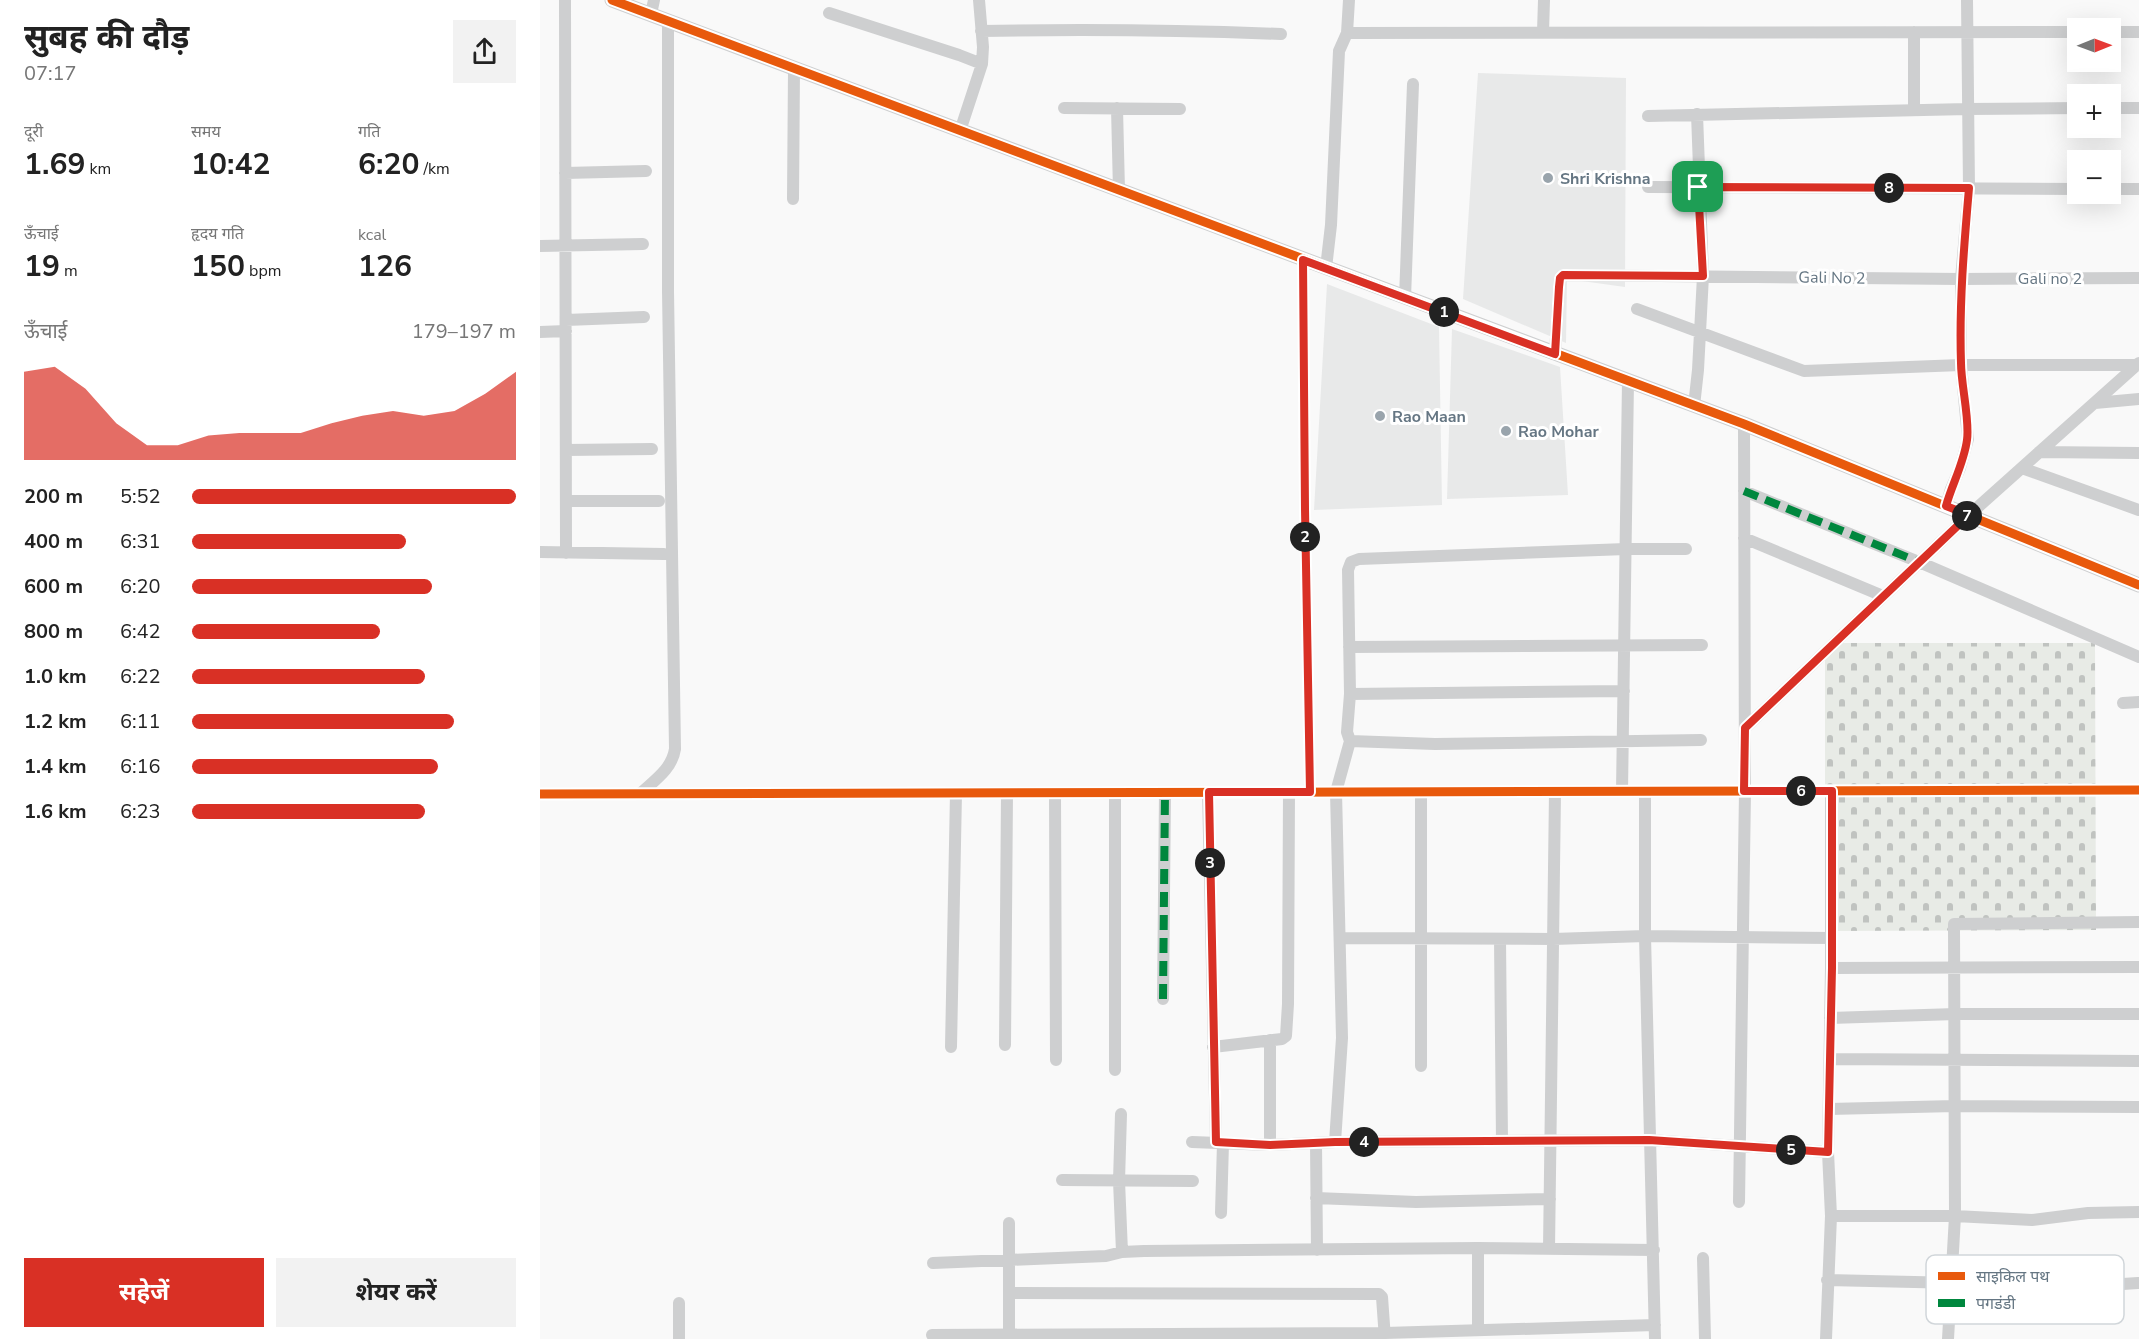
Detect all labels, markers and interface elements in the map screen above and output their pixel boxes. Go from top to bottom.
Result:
text: सुबह की दौड़ [24,15,189,60]
north arrow [2067,18,2121,72]
map controls [2067,18,2121,204]
button: share [453,20,516,83]
text: 07:17 [24,60,77,87]
button: + [2067,84,2121,138]
text: दूरी [24,121,43,143]
text: समय [191,121,221,143]
text: गति [358,121,380,143]
text: 1.69 [24,144,85,185]
text: 10:42 [191,144,270,185]
text: 6:20 [358,144,419,185]
button: − [2067,150,2121,204]
text: km [85,158,111,180]
text: /km [419,158,450,180]
pin [1672,161,1723,212]
place label: Shri Krishna [1560,168,1650,190]
icon: arrive [1681,170,1714,203]
marker: Shri Krishna [1541,171,1555,185]
pin: 8 [1874,173,1904,203]
text: 8 [1884,177,1894,199]
text: ऊँचाई [24,223,59,245]
text: हृदय गति [191,223,244,245]
text: kcal [358,224,386,246]
text: 19 [24,246,60,287]
text: 150 [191,246,245,287]
text: 126 [358,246,412,287]
text: m [60,260,78,282]
text: bpm [245,260,281,282]
street label: Gali No 2 [1798,266,1866,290]
street label: Gali no 2 [2018,268,2082,290]
pin: 1 [1429,297,1459,327]
text: 1 [1439,301,1449,323]
text: ऊँचाई [24,318,67,345]
text: 179–197 m [412,318,516,345]
place label: Rao Maan [1392,406,1466,428]
marker: Rao Maan [1373,409,1387,423]
place label: Rao Mohar [1518,421,1599,443]
marker: Rao Mohar [1499,424,1513,438]
text: 200 m [24,483,83,510]
text: 5:52 [120,483,161,510]
pin: 7 [1952,501,1982,531]
text: 7 [1962,505,1972,527]
pin: 2 [1290,522,1320,552]
text: 2 [1300,526,1310,548]
text: 400 m [24,528,83,555]
text: 6:31 [120,528,161,555]
text: 600 m [24,573,83,600]
text: 6:20 [120,573,161,600]
text: 800 m [24,618,83,645]
text: 6:42 [120,618,161,645]
text: 1.0 km [24,663,87,690]
text: 6:22 [120,663,161,690]
text: 1.2 km [24,708,87,735]
text: 6:11 [120,708,161,735]
text: 1.4 km [24,753,87,780]
text: 6:16 [120,753,161,780]
pin: 6 [1786,776,1816,806]
text: 6 [1796,780,1806,802]
text: 1.6 km [24,798,87,825]
text: 6:23 [120,798,161,825]
pin: 3 [1195,848,1225,878]
text: 3 [1205,852,1215,874]
pin: 4 [1349,1127,1379,1157]
text: 4 [1359,1131,1369,1153]
pin: 5 [1776,1135,1806,1165]
text: 5 [1786,1139,1796,1161]
legend [1926,1255,2124,1324]
button: सहेजें [24,1258,264,1327]
button: शेयर करें [276,1258,516,1327]
text: साइकिल पथ [1976,1266,2050,1288]
text: पगडंडी [1976,1293,2016,1315]

